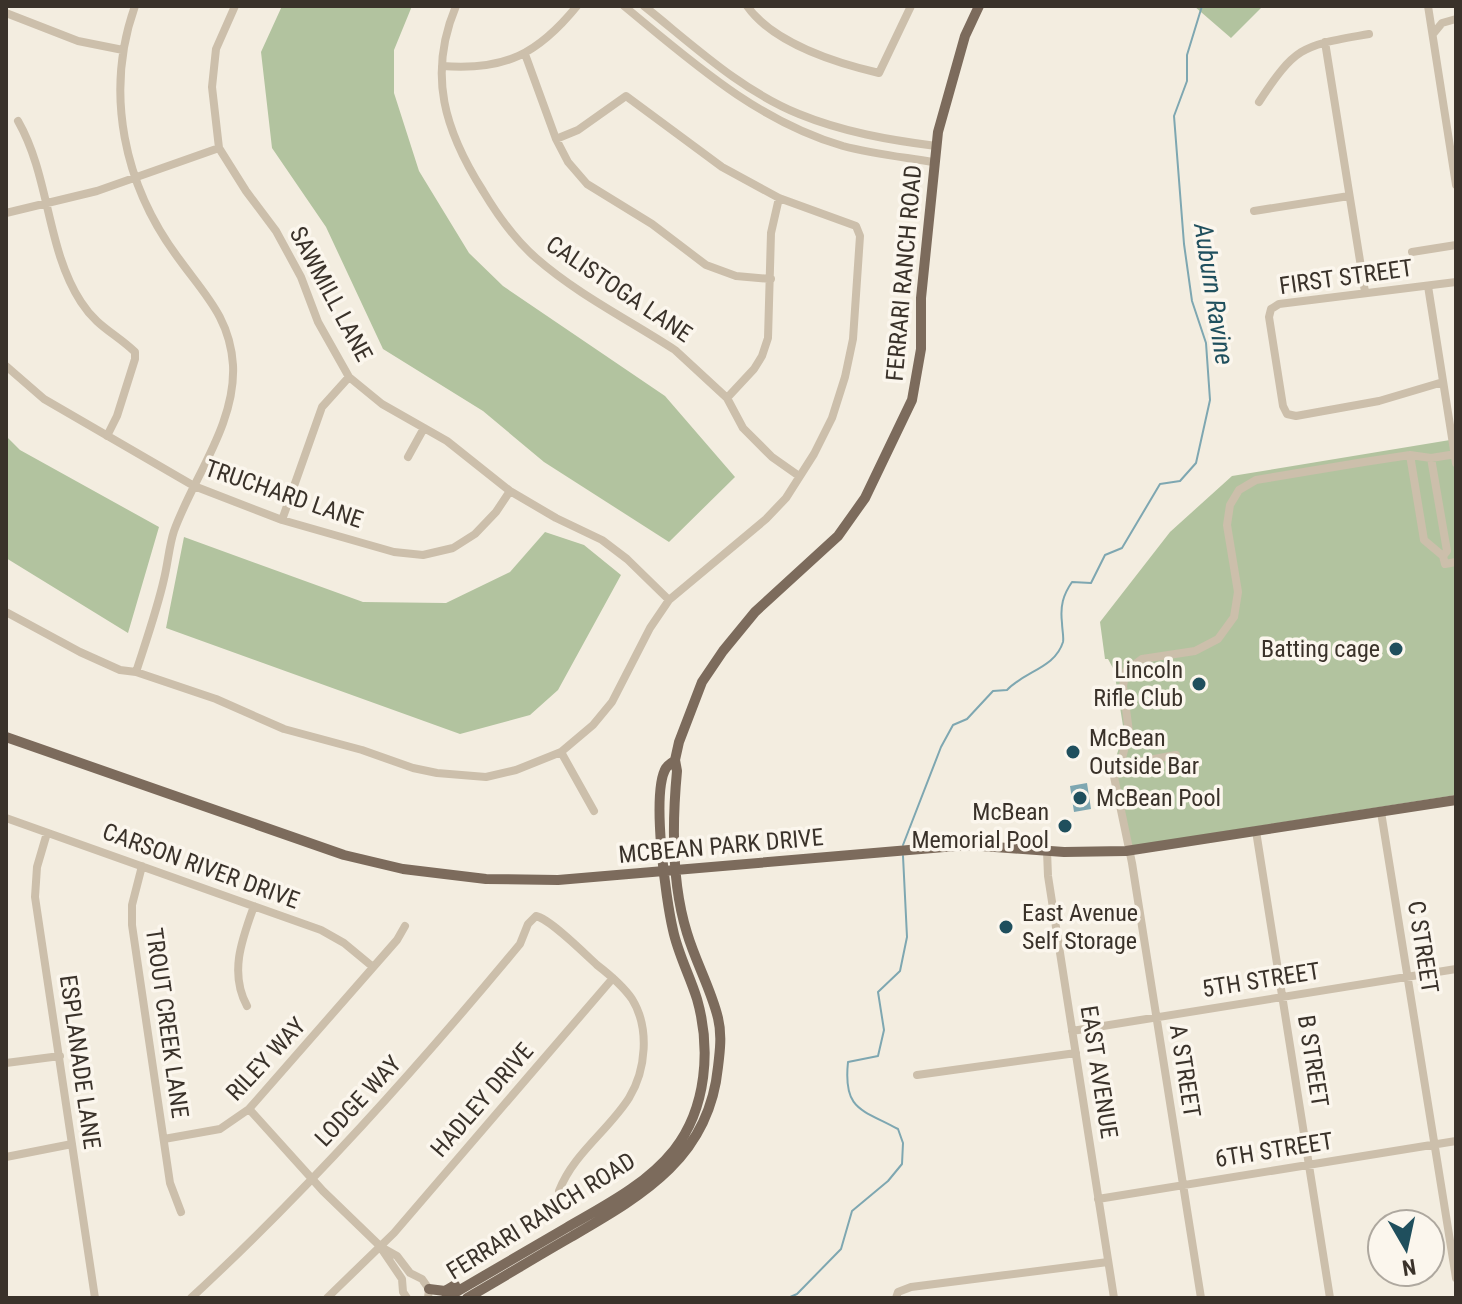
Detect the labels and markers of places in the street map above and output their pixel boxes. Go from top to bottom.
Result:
place label: Batting cage [1261,635,1380,663]
marker: Batting cage [1387,640,1405,658]
place label: Lincoln Rifle Club [1093,656,1183,712]
marker: Lincoln Rifle Club [1190,675,1208,693]
place label: McBean Outside Bar [1089,724,1199,780]
marker: McBean Outside Bar [1064,743,1082,761]
place label: McBean Pool [1096,784,1221,812]
marker: McBean Pool [1071,789,1089,807]
place label: McBean Memorial Pool [911,798,1049,854]
marker: McBean Memorial Pool [1056,817,1074,835]
place label: East Avenue Self Storage [1022,899,1138,955]
marker: East Avenue Self Storage [997,918,1015,936]

